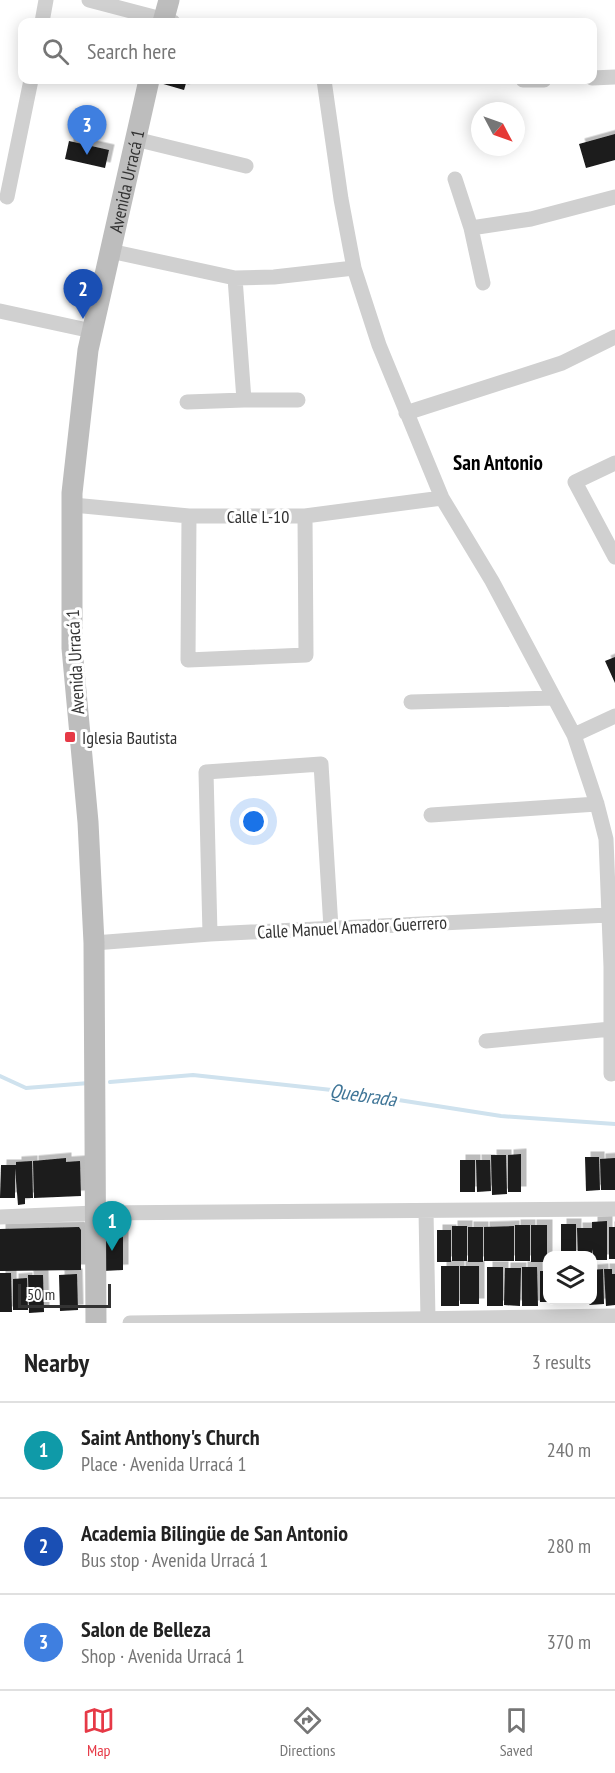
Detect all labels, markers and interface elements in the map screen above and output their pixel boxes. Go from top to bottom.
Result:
search box [18,18,597,84]
icon: search [39,35,72,68]
text: Search here [87,37,176,65]
north arrow [471,102,525,156]
pin: 3 [68,106,106,155]
street label: Avenida Urracá 1 [103,127,149,235]
pin: 2 [64,270,103,319]
district label: San Antonio [453,449,543,476]
street label: Calle L-10 [227,505,289,528]
street label: Avenida Urracá 1 [61,609,89,715]
place label: Iglesia Bautista [82,726,177,749]
marker: Iglesia Bautista [63,730,77,744]
your location [239,807,268,836]
street label: Calle Manuel Amador Guerrero [257,911,448,943]
water label: Quebrada [328,1077,399,1113]
pin: 1 [92,1202,132,1251]
map controls [543,1251,597,1305]
button: layers [543,1251,597,1305]
scale bar [18,1281,111,1308]
text: 50 m [27,1284,55,1304]
text: Nearby [24,1346,89,1379]
text: 3 results [532,1349,591,1375]
text: Saint Anthony's Church [81,1423,260,1451]
text: 1 [39,1437,48,1463]
text: 240 m [547,1437,591,1463]
text: Place · Avenida Urracá 1 [81,1451,247,1477]
text: Academia Bilingüe de San Antonio [81,1519,348,1547]
text: 2 [39,1533,48,1559]
text: 280 m [547,1533,591,1559]
text: Bus stop · Avenida Urracá 1 [81,1547,268,1573]
text: Salon de Belleza [81,1615,211,1643]
text: 3 [39,1629,48,1655]
text: 370 m [547,1629,591,1655]
text: Shop · Avenida Urracá 1 [81,1643,245,1669]
tab: Map [82,1704,115,1760]
tab: Directions [280,1704,335,1760]
tab: Saved [500,1704,533,1760]

